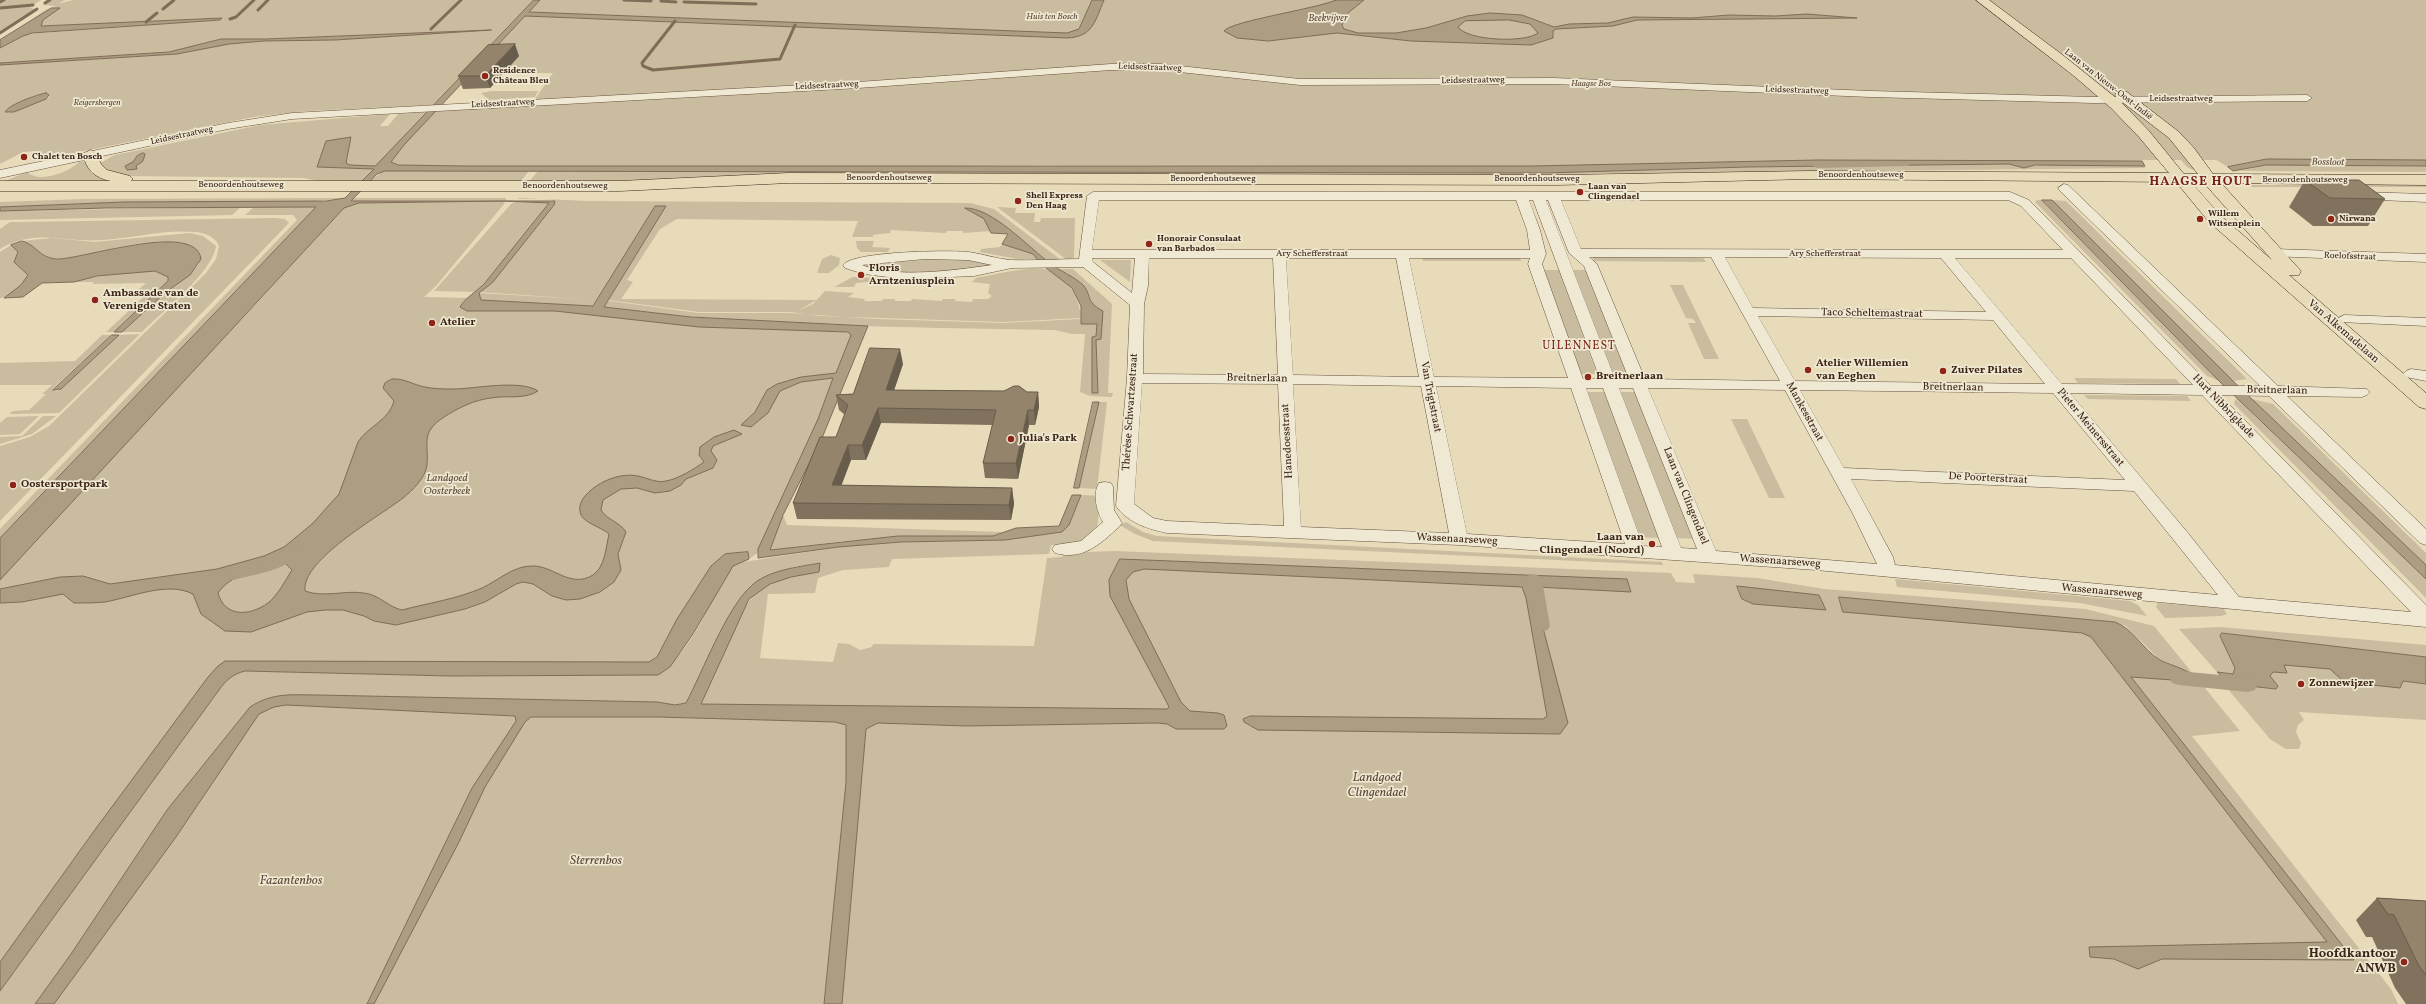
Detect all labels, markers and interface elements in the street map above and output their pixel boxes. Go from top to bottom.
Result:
park label: Huis ten Bosch [1026,12,1078,22]
water label: Beekvijver [1308,13,1348,25]
street label: Laan van Nieuw-Oost-Indië [2062,47,2154,123]
street label: Leidsestraatweg [1118,61,1182,75]
place label: Residence Château Bleu [493,66,549,87]
marker: Residence Château Bleu [480,71,490,81]
street label: Leidsestraatweg [1441,75,1505,87]
street label: Leidsestraatweg [795,79,859,93]
park label: Haagse Bos [1571,79,1611,89]
street label: Leidsestraatweg [1765,84,1829,98]
street label: Leidsestraatweg [2149,94,2213,104]
street label: Leidsestraatweg [471,97,535,111]
park label: Reigersbergen [73,98,121,108]
street label: Leidsestraatweg [150,124,214,148]
marker: Chalet ten Bosch [19,152,29,162]
place label: Chalet ten Bosch [32,152,102,162]
water label: Bossloot [2312,157,2344,169]
street label: Benoordenhoutseweg [1818,170,1904,180]
street label: Benoordenhoutseweg [846,173,932,183]
street label: Benoordenhoutseweg [1170,174,1256,184]
street label: Benoordenhoutseweg [1494,174,1580,184]
district label: HAAGSE HOUT [2149,175,2253,191]
street label: Benoordenhoutseweg [2262,175,2348,185]
street label: Benoordenhoutseweg [198,180,284,190]
street label: Benoordenhoutseweg [522,181,608,191]
place label: Laan van Clingendael [1588,182,1639,203]
marker: Laan van Clingendael [1575,187,1585,197]
place label: Shell Express Den Haag [1026,191,1083,212]
marker: Shell Express Den Haag [1013,196,1023,206]
place label: Willem Witsenplein [2208,209,2260,230]
marker: Willem Witsenplein [2195,214,2205,224]
marker: Nirwana [2326,214,2336,224]
place label: Nirwana [2339,214,2376,224]
place label: Honorair Consulaat van Barbados [1157,234,1241,255]
marker: Honorair Consulaat van Barbados [1144,239,1154,249]
street label: Ary Schefferstraat [1276,249,1348,259]
street label: Ary Schefferstraat [1789,249,1861,259]
street label: Roelofsstraat [2324,251,2376,263]
place label: Floris Arntzeniusplein [869,262,955,288]
marker: Floris Arntzeniusplein [856,270,866,280]
place label: Ambassade van de Verenigde Staten [103,287,198,313]
marker: Ambassade van de Verenigde Staten [90,295,100,305]
street label: Van Alkemadelaan [2305,297,2381,367]
street label: Taco Scheltemastraat [1821,307,1923,321]
place label: Atelier [440,316,476,330]
marker: Atelier [427,318,437,328]
district label: UILENNEST [1542,340,1616,354]
street label: Thérèse Schwartzestraat [1120,353,1142,471]
place label: Atelier Willemien van Eeghen [1816,357,1909,383]
street label: Van Trigtstraat [1417,360,1443,434]
place label: Zuiver Pilates [1951,364,2023,378]
marker: Atelier Willemien van Eeghen [1803,365,1813,375]
marker: Zuiver Pilates [1938,366,1948,376]
place label: Breitnerlaan [1596,370,1663,384]
street label: Breitnerlaan [1226,372,1288,386]
marker: Breitnerlaan [1583,372,1593,382]
street label: Hart Nibbrigkade [2189,372,2257,442]
street label: Mankesstraat [1782,380,1826,444]
street label: Breitnerlaan [1922,381,1984,395]
street label: Breitnerlaan [2246,384,2308,398]
street label: Pieter Meinersstraat [2053,386,2127,470]
street label: Hanedoesstraat [1279,403,1297,479]
place label: Julia's Park [1019,432,1077,446]
marker: Julia's Park [1006,434,1016,444]
street label: Laan van Clingendael [1659,445,1711,547]
street label: De Poorterstraat [1948,470,2028,488]
park label: Landgoed Oosterbeek [424,472,470,498]
place label: Oostersportpark [21,478,108,492]
marker: Oostersportpark [8,480,18,490]
street label: Wassenaarseweg [1416,531,1498,549]
place label: Laan van Clingendael (Noord) [1540,531,1644,557]
marker: Laan van Clingendael (Noord) [1647,539,1657,549]
street label: Wassenaarseweg [1739,553,1821,571]
street label: Wassenaarseweg [2061,582,2143,602]
place label: Zonnewijzer [2309,677,2374,691]
marker: Zonnewijzer [2296,679,2306,689]
park label: Landgoed Clingendael [1347,771,1407,802]
park label: Sterrenbos [570,854,622,870]
park label: Fazantenbos [260,874,322,890]
place label: Hoofdkantoor ANWB [2309,947,2396,978]
marker: Hoofdkantoor ANWB [2399,957,2409,967]

